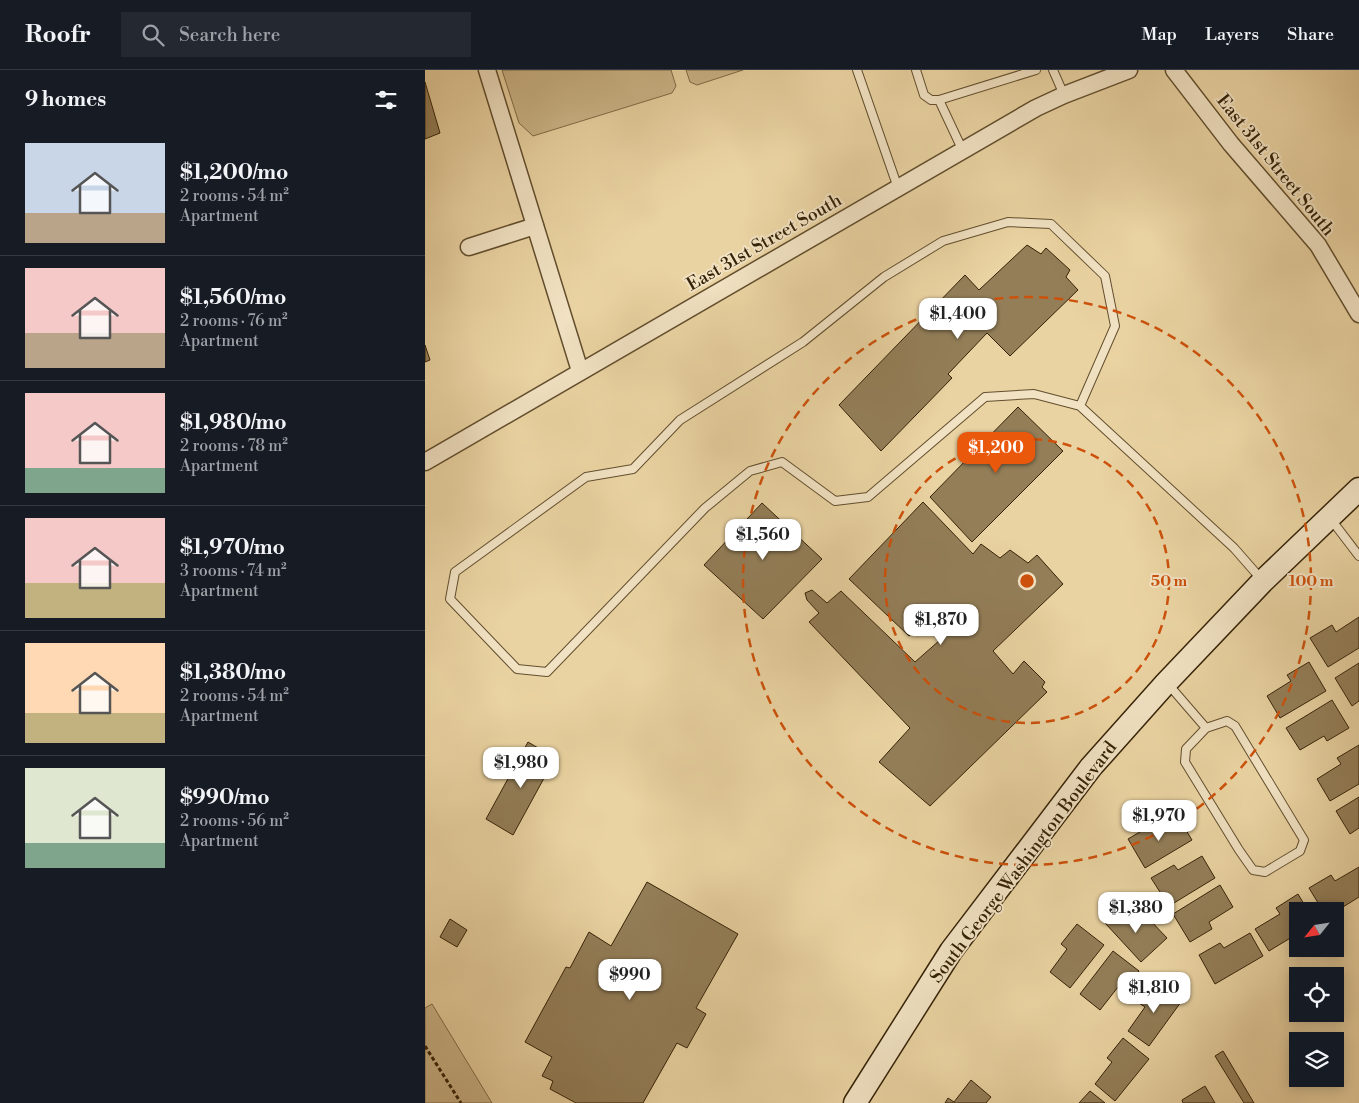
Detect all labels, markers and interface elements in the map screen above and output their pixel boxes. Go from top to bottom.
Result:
search box [121,12,471,57]
text: Roofr [25,20,91,50]
icon: search [139,21,167,49]
text: Search here [179,23,280,47]
text: Map [1142,23,1177,46]
text: Layers [1205,23,1259,46]
text: Share [1287,23,1334,46]
icon: filters [372,86,400,114]
text: 9 homes [25,87,106,113]
street label: East 31st Street South [1211,90,1340,241]
text: $1,200/mo [180,160,288,186]
icon: home [65,163,125,223]
text: 2 rooms · 54 m² [180,186,289,206]
street label: East 31st Street South [682,188,846,296]
text: Apartment [180,206,259,226]
text: $1,560/mo [180,285,286,311]
icon: home [65,288,125,348]
pin: $1,400 [917,298,999,340]
text: $1,400 [930,304,986,324]
text: 2 rooms · 76 m² [180,311,288,331]
text: Apartment [180,331,259,351]
text: $1,980/mo [180,410,287,436]
icon: home [65,413,125,473]
pin: $1,200 [955,432,1037,474]
text: 2 rooms · 78 m² [180,436,288,456]
text: $1,200 [968,438,1024,458]
text: Apartment [180,456,259,476]
pin: $1,560 [722,518,804,561]
text: $1,560 [736,525,790,545]
text: $1,970/mo [180,535,285,561]
icon: home [65,538,125,598]
text: 3 rooms · 74 m² [180,561,287,581]
centre of rings [1018,572,1036,590]
text: 50 m [1151,572,1187,591]
text: 100 m [1289,572,1334,591]
text: Apartment [180,581,259,601]
pin: $1,870 [900,604,982,646]
text: $1,870 [915,610,967,630]
text: $1,380/mo [180,660,286,686]
icon: home [65,663,125,723]
text: 2 rooms · 54 m² [180,686,289,706]
text: Apartment [180,706,259,726]
street label: South George Washington Boulevard [925,736,1122,988]
pin: $1,980 [480,746,562,789]
text: $1,980 [494,753,548,773]
text: $990/mo [180,785,270,811]
icon: home [65,788,125,848]
pin: $1,970 [1118,800,1200,842]
text: $1,970 [1133,806,1185,826]
text: 2 rooms · 56 m² [180,811,289,831]
text: Apartment [180,831,259,851]
pin: $1,380 [1095,892,1177,934]
text: $1,380 [1109,898,1163,918]
north arrow [1289,902,1344,958]
map controls [1289,902,1344,1087]
pin: $990 [600,958,660,1001]
text: $990 [609,965,651,985]
button: locate [1289,967,1344,1022]
pin: $1,810 [1113,972,1195,1014]
text: $1,810 [1128,978,1180,998]
button: layers [1289,1032,1344,1087]

